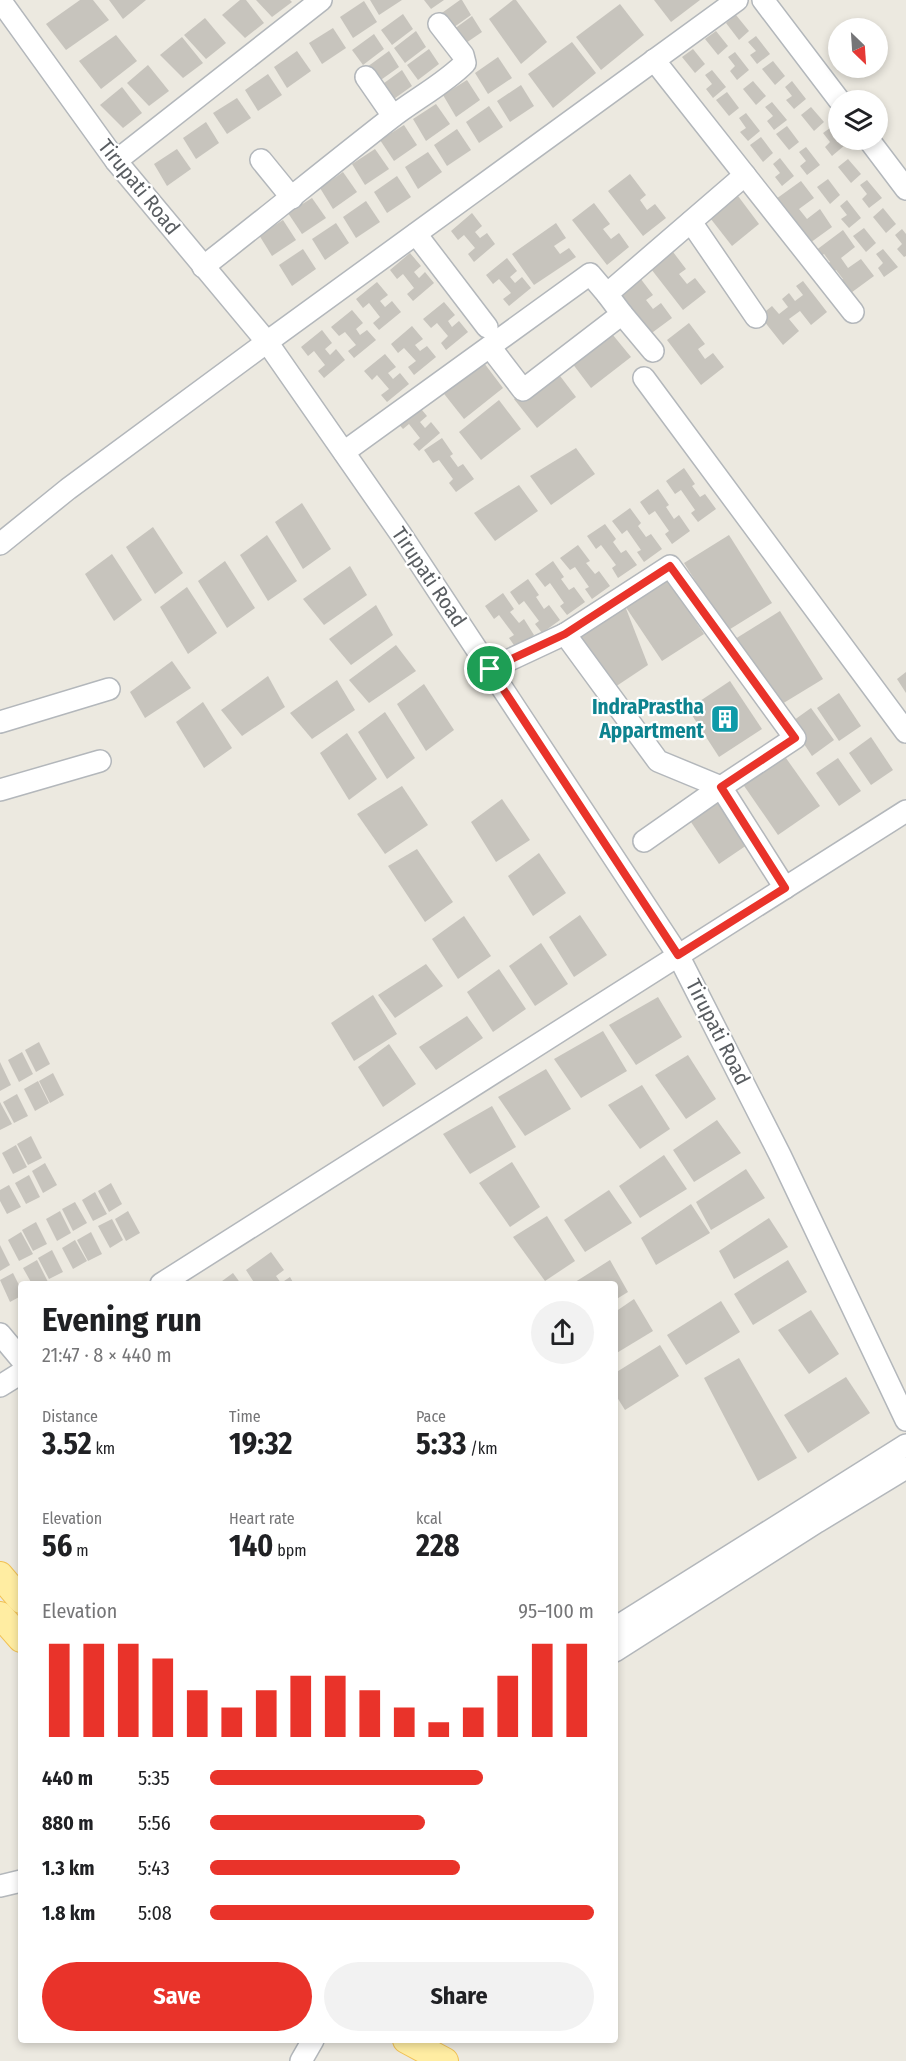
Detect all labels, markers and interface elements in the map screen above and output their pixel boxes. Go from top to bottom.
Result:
north arrow [828,18,888,78]
map controls [828,18,888,150]
button: layers [828,90,888,150]
street label: Tirupati Road [93,134,185,240]
street label: Tirupati Road [386,522,472,632]
pin [464,643,515,694]
icon: arrive [473,652,506,685]
place label: IndraPrastha Appartment [592,694,705,744]
building icon: IndraPrastha Appartment [709,703,741,735]
street label: Tirupati Road [680,975,756,1089]
text: Evening run [42,1300,202,1340]
button: share [531,1301,594,1364]
text: 21:47 · 8 × 440 m [42,1343,172,1367]
text: Distance [42,1407,98,1426]
text: Time [229,1407,261,1426]
text: Pace [416,1407,446,1426]
text: 3.52 [42,1426,92,1462]
text: 19:32 [229,1426,292,1462]
text: 5:33 [416,1426,466,1462]
text: km [92,1439,115,1458]
text: /km [466,1439,497,1458]
text: Elevation [42,1509,102,1528]
text: Heart rate [229,1509,295,1528]
text: kcal [416,1509,442,1528]
text: 56 [42,1528,72,1564]
text: 140 [229,1528,274,1564]
text: 228 [416,1528,460,1564]
text: m [72,1541,89,1560]
text: bpm [274,1541,307,1560]
text: Elevation [42,1599,117,1623]
text: 95–100 m [518,1599,594,1623]
text: 440 m [42,1766,93,1790]
text: 5:35 [138,1766,170,1790]
text: 880 m [42,1811,93,1835]
text: 5:56 [138,1811,171,1835]
text: 1.3 km [42,1856,94,1880]
text: 5:43 [138,1856,170,1880]
text: 1.8 km [42,1901,95,1925]
text: 5:08 [138,1901,172,1925]
button: Save [42,1962,312,2031]
button: Share [324,1962,594,2031]

